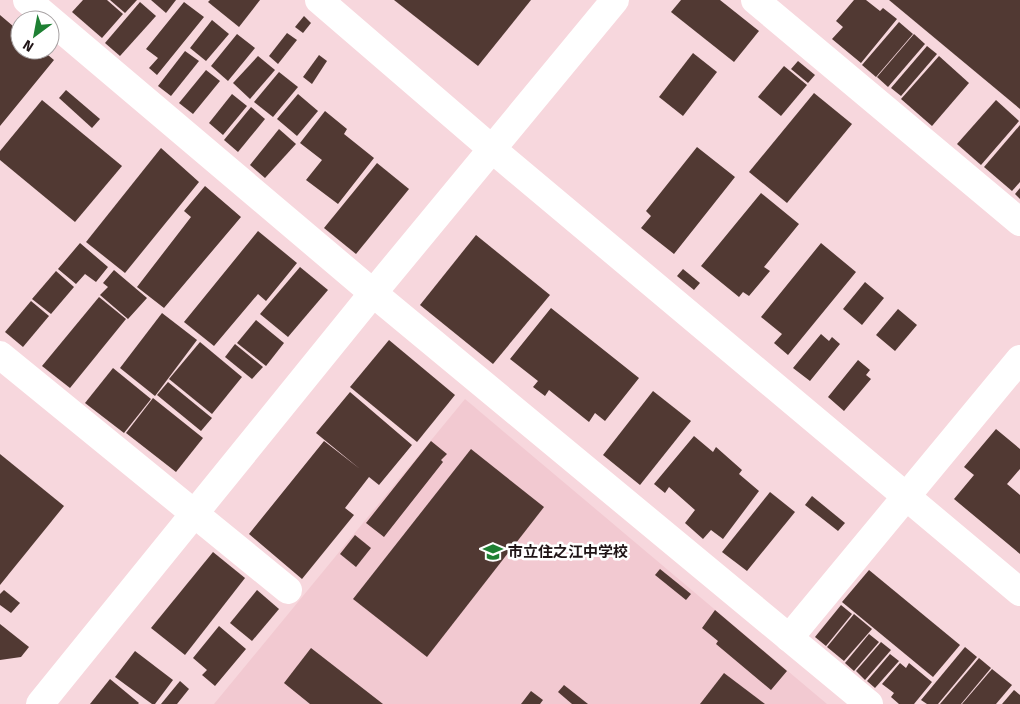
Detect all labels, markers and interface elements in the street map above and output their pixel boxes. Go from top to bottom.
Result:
north arrow [10,10,60,60]
text: N [20,36,37,55]
school or university icon: 市立住之江中学校 [482,541,504,563]
place label: 市立住之江中学校 [508,543,628,561]

